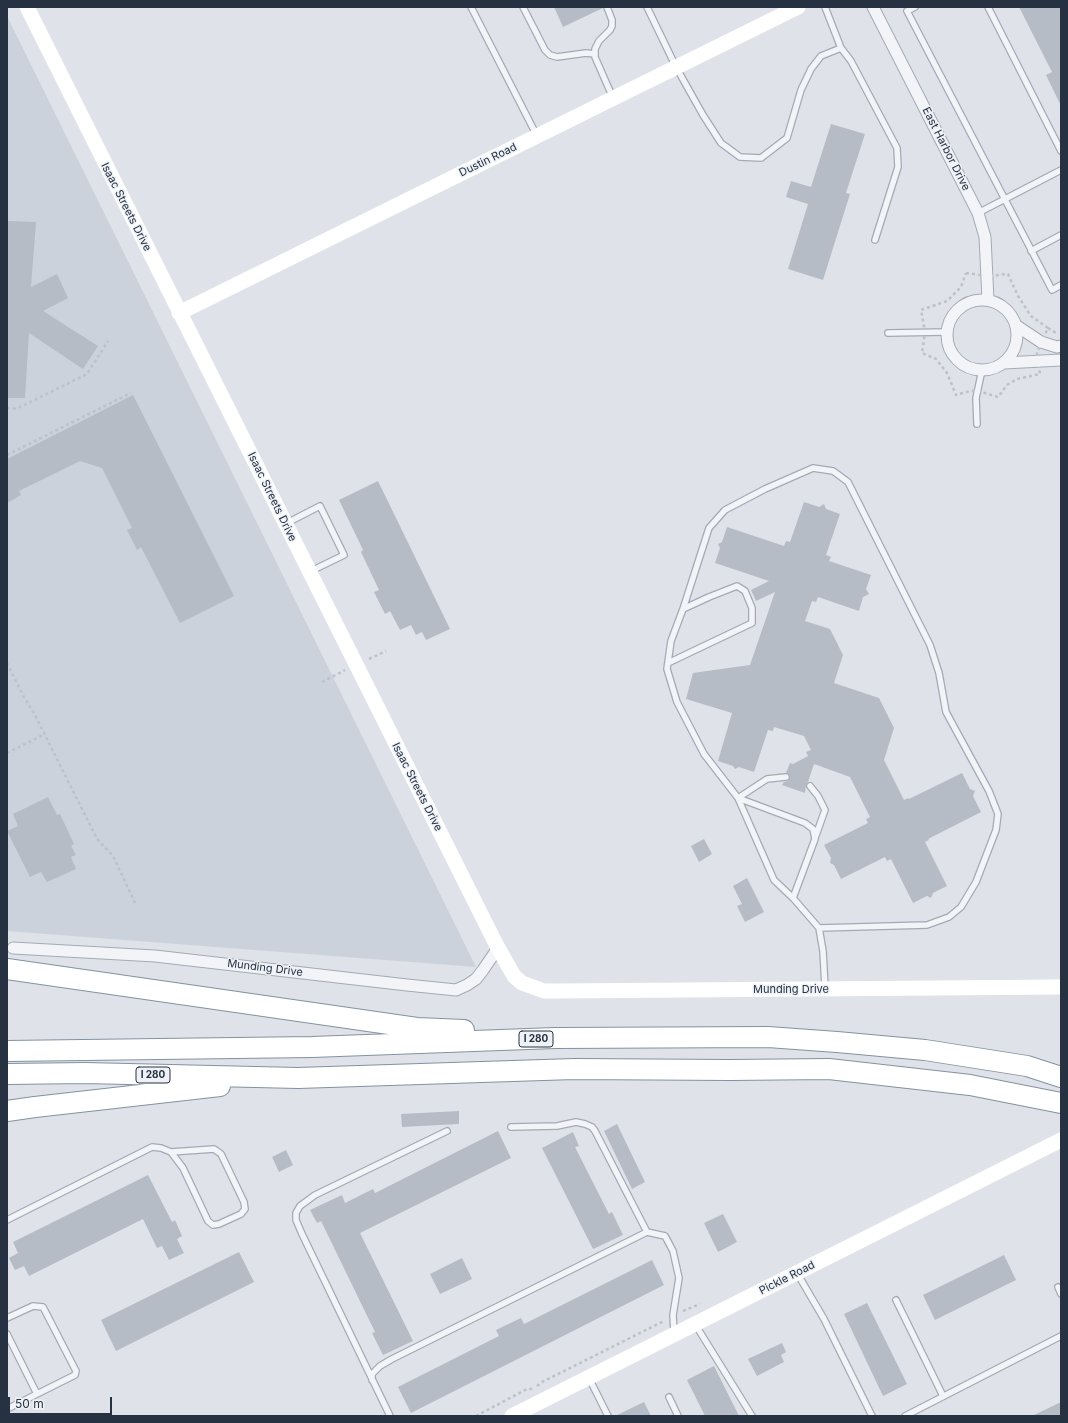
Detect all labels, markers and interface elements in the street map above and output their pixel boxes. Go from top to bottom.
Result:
street label: East Harbor Drive [919,105,973,193]
street label: Dustin Road [457,140,519,180]
street label: Isaac Streets Drive [98,161,154,253]
street label: Isaac Streets Drive [245,450,299,544]
street label: Isaac Streets Drive [389,741,445,833]
street label: Munding Drive [226,957,304,979]
street label: Munding Drive [753,983,829,997]
road number: I 280 [519,1031,553,1047]
road number: I 280 [136,1067,170,1083]
street label: Pickle Road [757,1258,817,1298]
scale bar [10,1389,114,1415]
text: 50 m [15,1396,44,1411]

